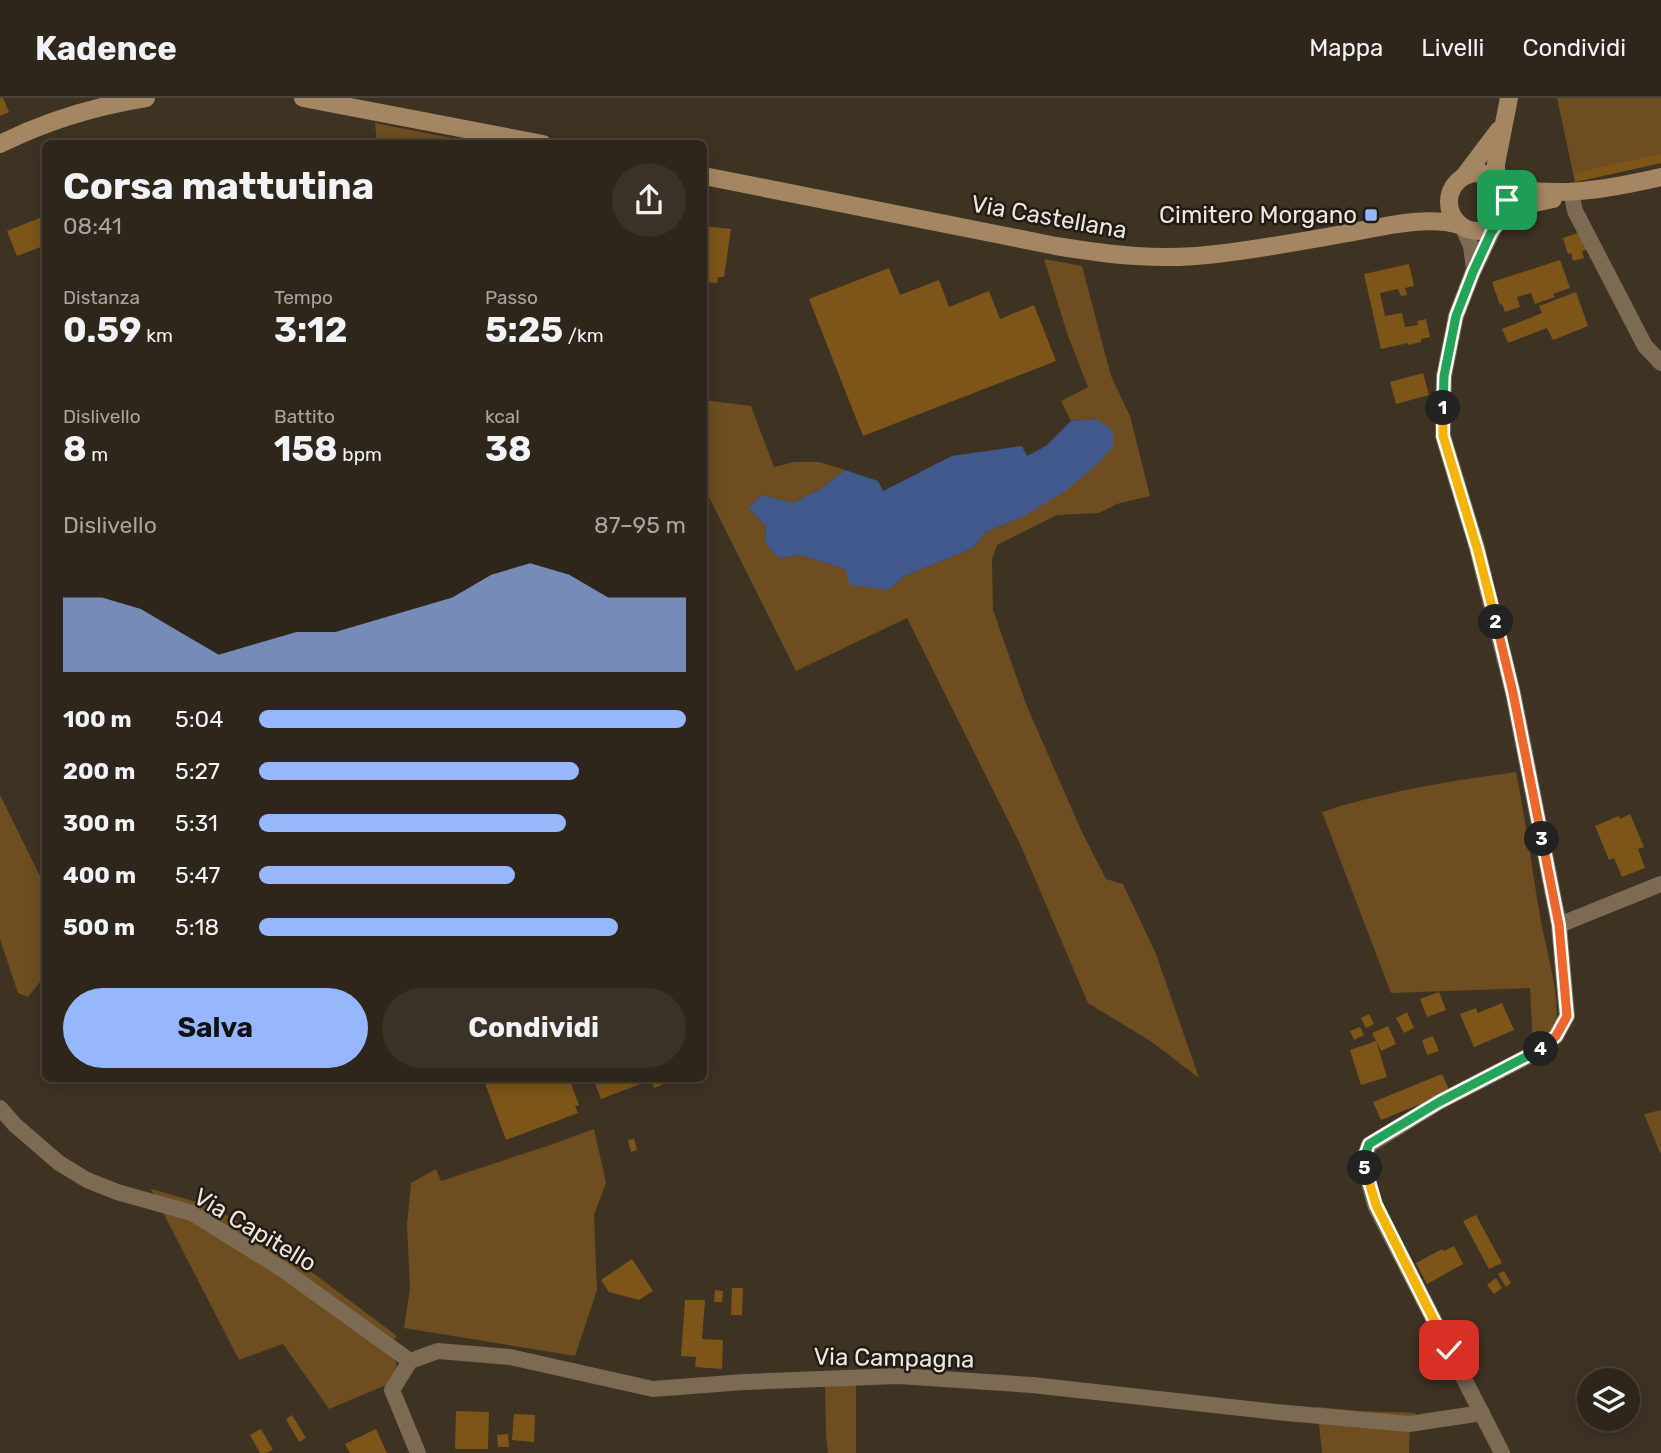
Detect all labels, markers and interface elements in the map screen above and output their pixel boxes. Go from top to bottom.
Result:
text: Kadence [35,29,177,68]
text: Mappa [1309,34,1383,62]
text: Livelli [1421,34,1484,62]
text: Condividi [1522,34,1626,62]
text: Corsa mattutina [63,163,374,209]
button: share [612,163,686,237]
pin [1477,170,1537,230]
icon: arrive [1488,181,1526,219]
street label: Via Castellana [969,190,1129,244]
place label: Cimitero Morgano [1159,201,1357,229]
marker: Cimitero Morgano [1363,207,1379,223]
text: 08:41 [63,212,122,240]
text: Distanza [63,286,140,309]
text: Tempo [274,286,333,309]
text: Passo [485,286,538,309]
text: 0.59 [63,309,142,351]
text: 3:12 [274,309,347,351]
text: 5:25 [485,309,563,351]
text: km [142,324,173,347]
text: /km [563,324,604,347]
pin: 1 [1426,390,1460,426]
text: 1 [1438,396,1447,419]
text: Dislivello [63,405,141,428]
text: Battito [274,405,335,428]
text: kcal [485,405,520,428]
text: 8 [63,428,87,470]
text: 158 [274,428,338,470]
text: 38 [485,428,532,470]
text: m [87,443,108,466]
text: bpm [338,443,382,466]
text: Dislivello [63,511,157,539]
text: 87–95 m [594,511,686,539]
pin: 2 [1478,604,1514,640]
text: 2 [1489,610,1502,633]
text: 100 m [63,705,132,733]
text: 5:04 [175,705,223,733]
text: 200 m [63,757,135,785]
text: 5:27 [175,757,220,785]
text: 300 m [63,809,135,837]
text: 5:31 [175,809,218,837]
pin: 3 [1524,822,1560,856]
text: 3 [1535,827,1548,850]
text: 400 m [63,861,136,889]
text: 5:47 [175,861,220,889]
text: 500 m [63,913,135,941]
text: 5:18 [175,913,219,941]
button: Salva [63,988,368,1068]
button: Condividi [382,988,686,1068]
pin: 4 [1524,1032,1558,1066]
text: 4 [1534,1037,1547,1060]
pin: 5 [1348,1150,1382,1186]
text: 5 [1358,1156,1371,1179]
street label: Via Capitello [189,1182,321,1278]
pin [1419,1320,1479,1380]
icon: check [1430,1331,1468,1369]
street label: Via Campagna [813,1343,975,1373]
map controls [1577,1368,1640,1431]
button: layers [1577,1368,1640,1431]

